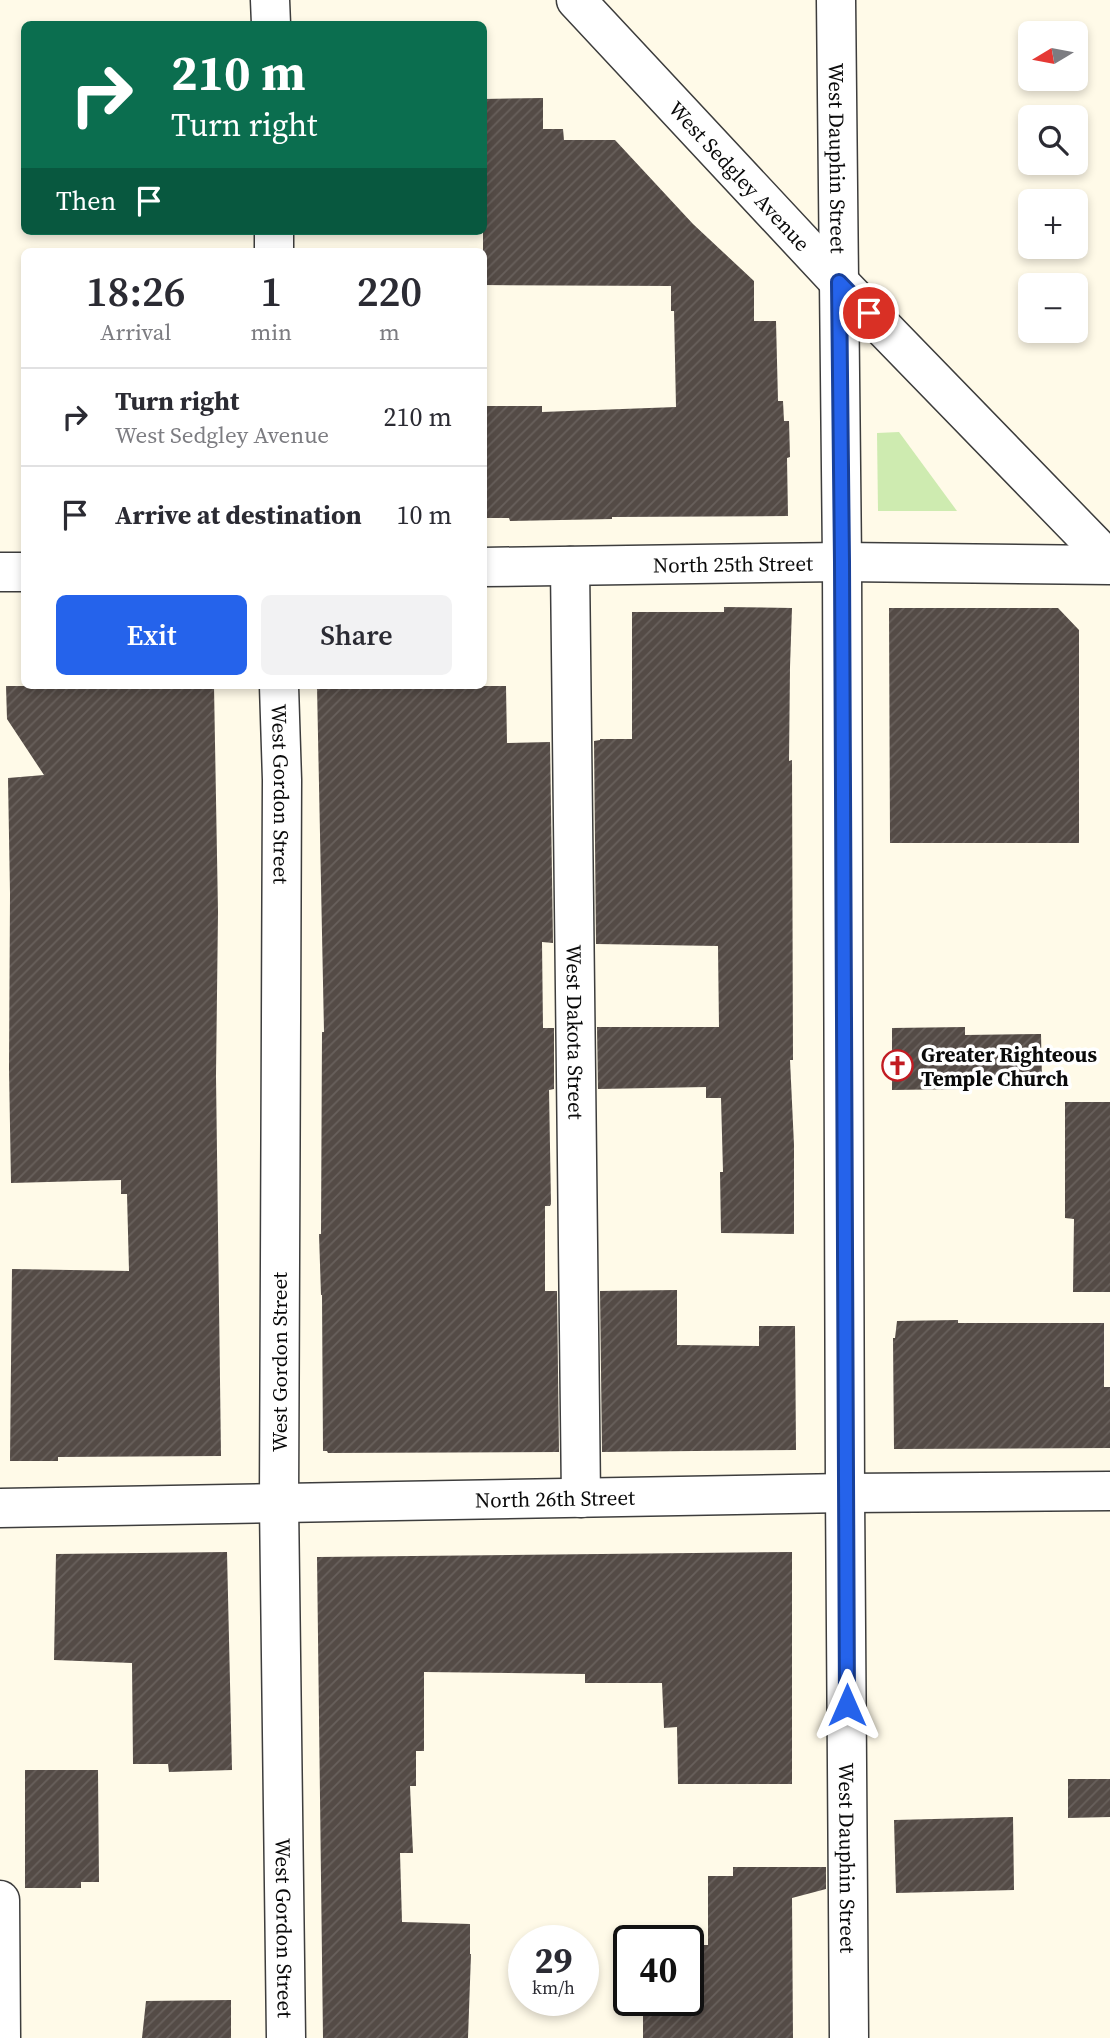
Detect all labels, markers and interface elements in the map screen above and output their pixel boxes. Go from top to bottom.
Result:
north arrow [1018,21,1088,91]
map controls [1018,21,1088,343]
text: 210 m [171,39,306,106]
icon: right [56,49,147,140]
street label: West Dauphin Street [822,62,853,254]
street label: West Sedgley Avenue [662,94,817,257]
text: Turn right [171,103,317,147]
button: search [1018,105,1088,175]
icon: arrive [130,182,168,220]
text: Then [56,183,116,219]
button: + [1018,189,1088,259]
text: 18:26 [86,262,186,320]
text: 1 [260,262,282,320]
text: 220 [357,262,422,320]
button: − [1018,273,1088,343]
pin [839,283,899,343]
icon: arrive [850,294,888,332]
text: Arrival [100,316,171,348]
text: min [250,316,292,348]
text: m [379,316,400,348]
text: Turn right [115,383,239,419]
icon: right [56,398,94,436]
text: 210 m [384,399,452,435]
text: West Sedgley Avenue [115,419,329,451]
icon: arrive [56,496,94,534]
text: Arrive at destination [115,497,362,533]
text: 10 m [397,497,452,533]
street label: North 25th Street [653,548,813,579]
button: Exit [56,595,247,675]
button: Share [261,595,452,675]
street label: West Gordon Street [265,703,297,884]
street label: West Dakota Street [560,944,591,1120]
place label: Greater Righteous Temple Church [921,1040,1097,1093]
church icon: Greater Righteous Temple Church [881,1049,915,1083]
street label: West Gordon Street [265,1272,294,1452]
street label: North 26th Street [475,1482,635,1514]
position arrow [810,1668,884,1742]
street label: West Dauphin Street [832,1762,863,1954]
street label: West Gordon Street [269,1838,300,2018]
speed limit sign: 40 [613,1925,704,2016]
text: 29 [535,1937,572,1985]
text: km/h [532,1975,575,2000]

